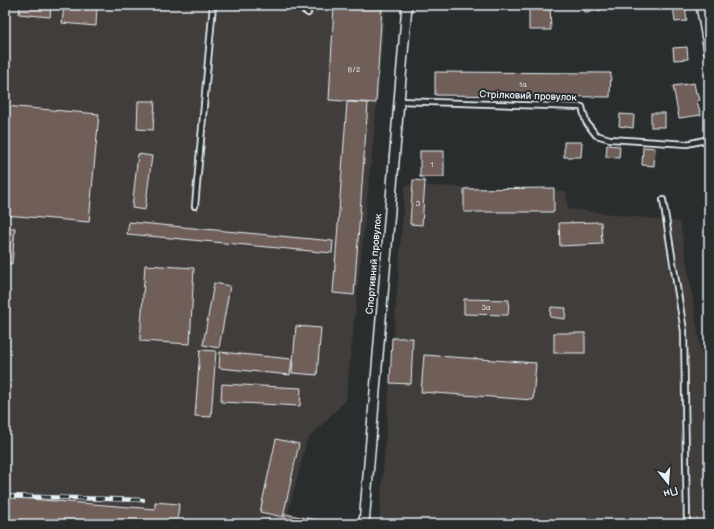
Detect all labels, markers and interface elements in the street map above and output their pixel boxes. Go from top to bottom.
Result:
house number: 8/2 [348,65,361,74]
house number: 1а [519,80,527,89]
street label: Стрілковий провулок [479,88,578,104]
house number: 1 [430,160,434,169]
house number: 3 [416,199,421,208]
street label: Спортивний провулок [364,212,384,315]
house number: 3а [481,303,491,312]
north arrow [648,463,688,503]
text: Пн [662,484,680,500]

